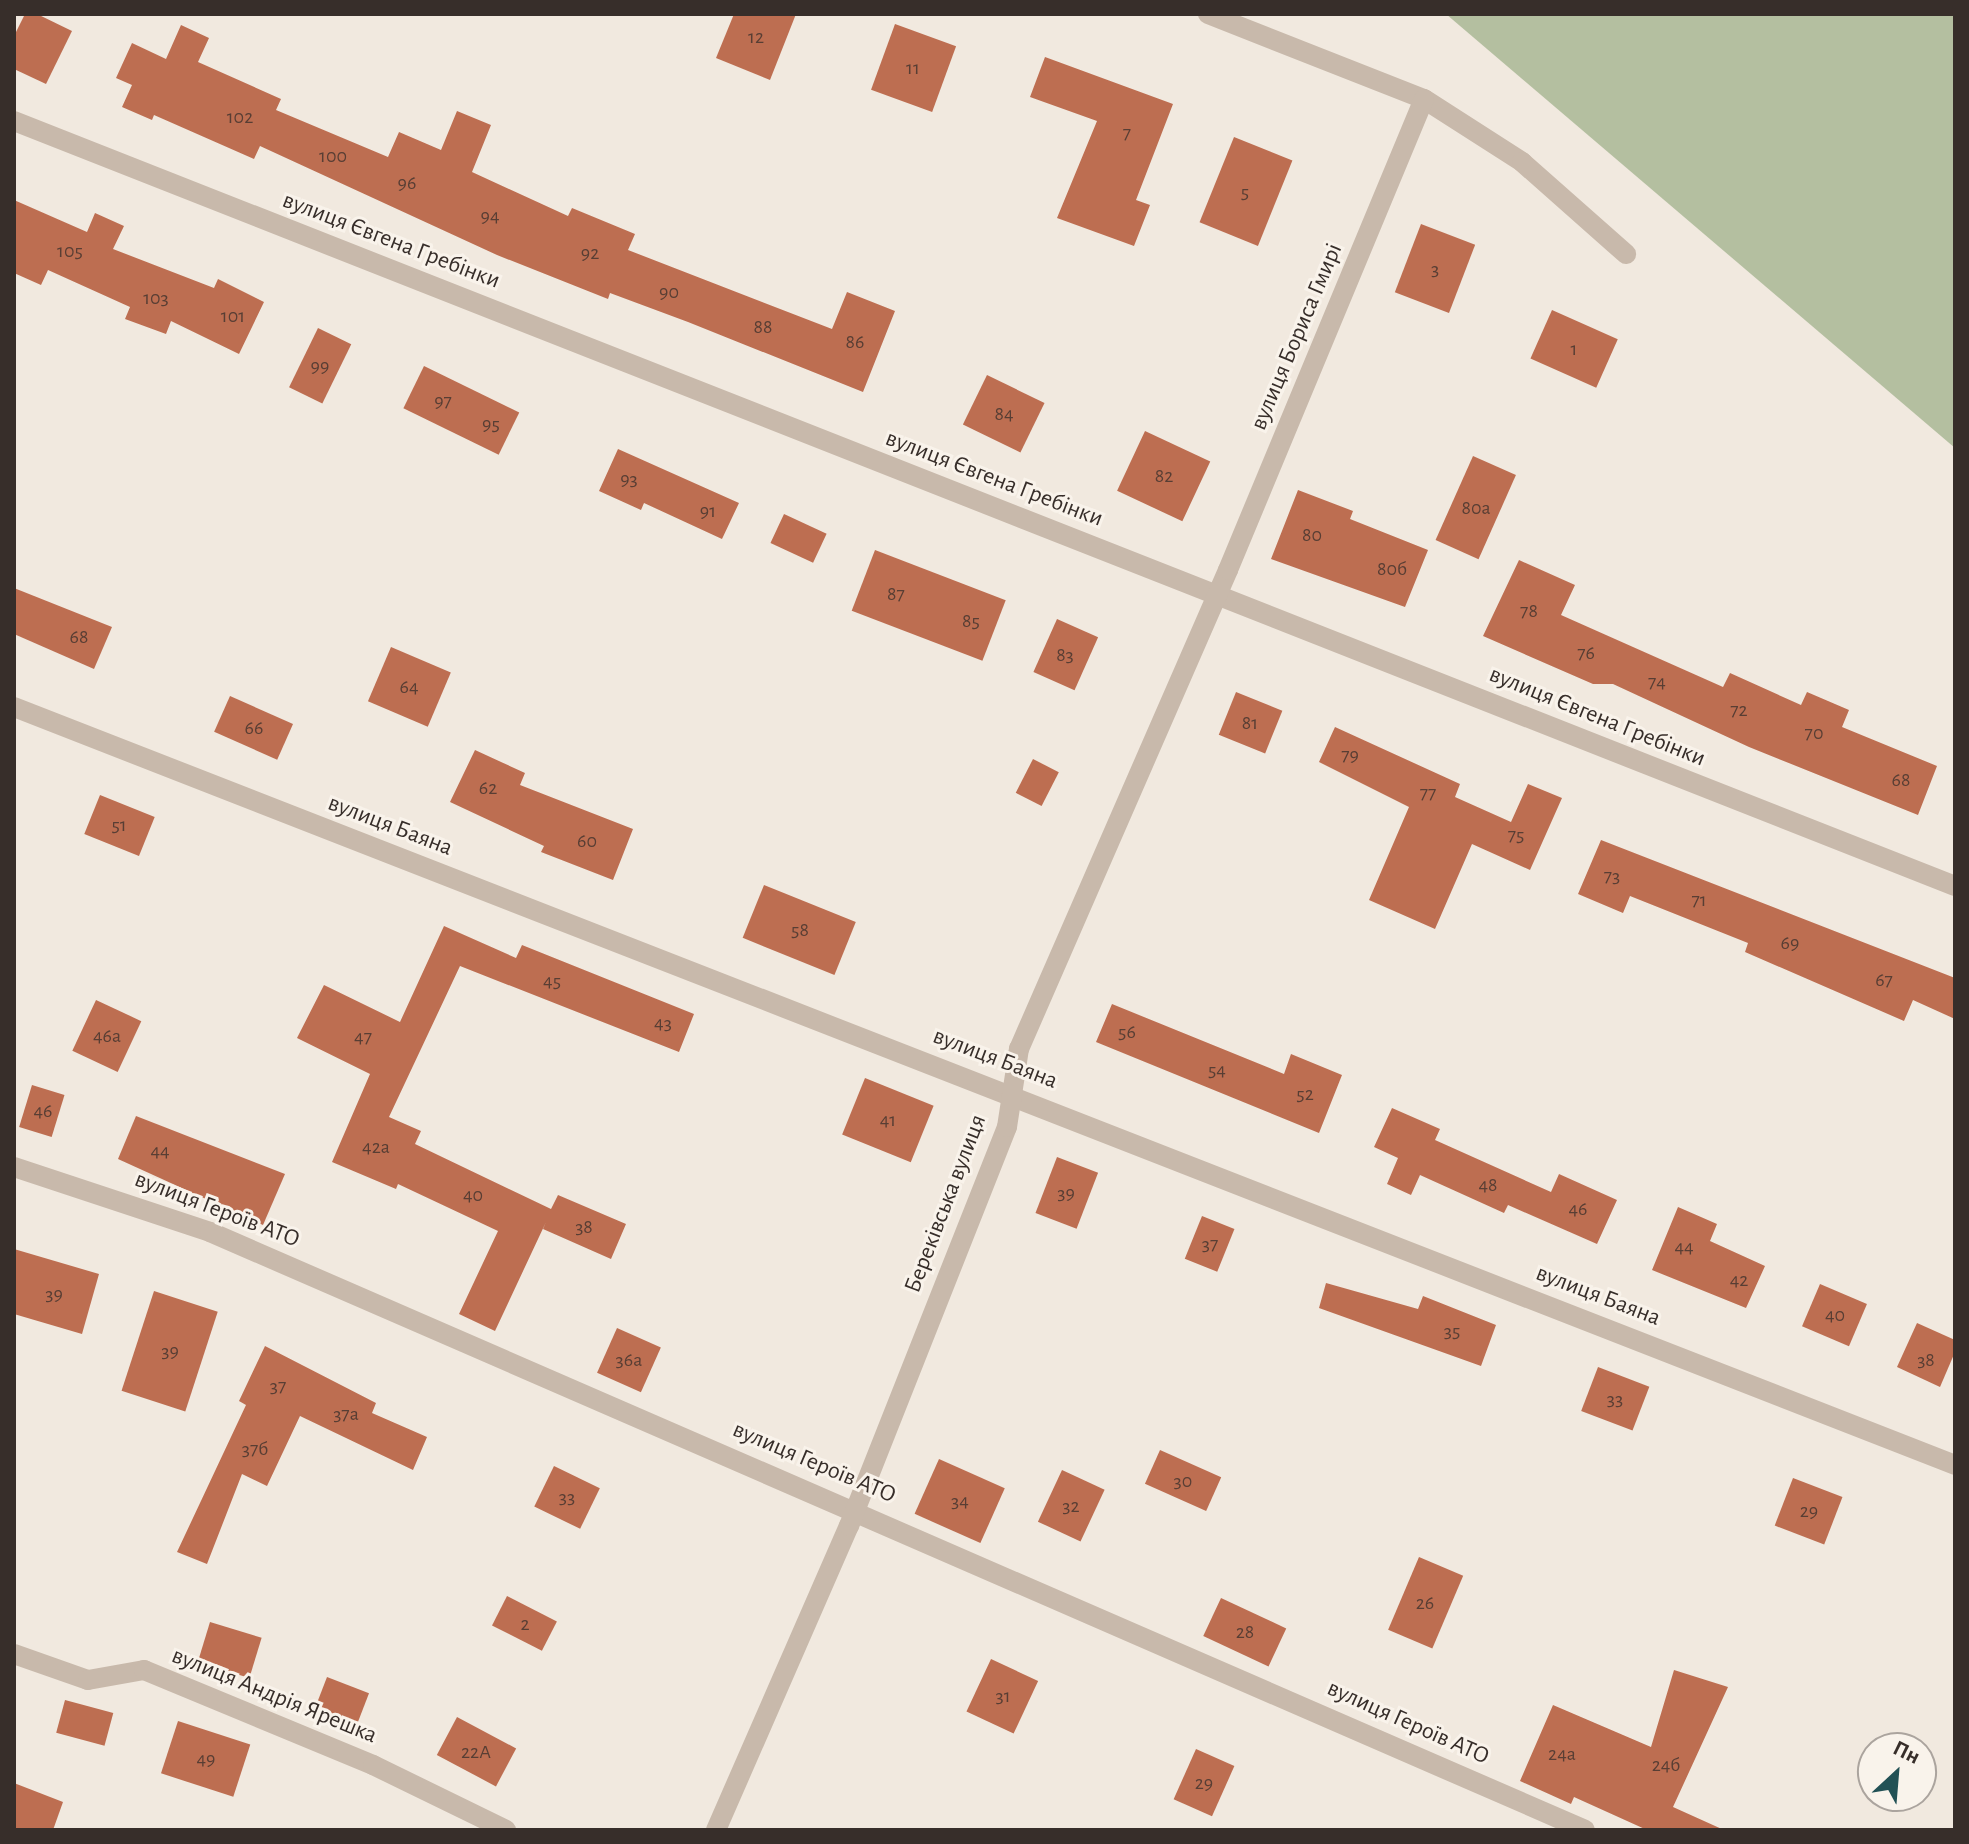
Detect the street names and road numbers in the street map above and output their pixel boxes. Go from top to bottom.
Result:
street label: вулиця Євгена Гребінки [278,186,504,296]
street label: вулиця Бориса Гмирі [1245,239,1349,435]
street label: вулиця Євгена Гребінки [881,424,1107,534]
street label: вулиця Євгена Гребінки [1485,660,1709,774]
street label: вулиця Баяна [324,789,456,863]
street label: вулиця Баяна [929,1022,1061,1096]
street label: Береківська вулиця [899,1111,993,1297]
street label: вулиця Героїв АТО [130,1165,304,1255]
street label: вулиця Баяна [1532,1259,1664,1333]
street label: вулиця Героїв АТО [728,1416,900,1510]
street label: вулиця Андрія Ярешка [167,1642,381,1750]
street label: вулиця Героїв АТО [1322,1674,1494,1772]

